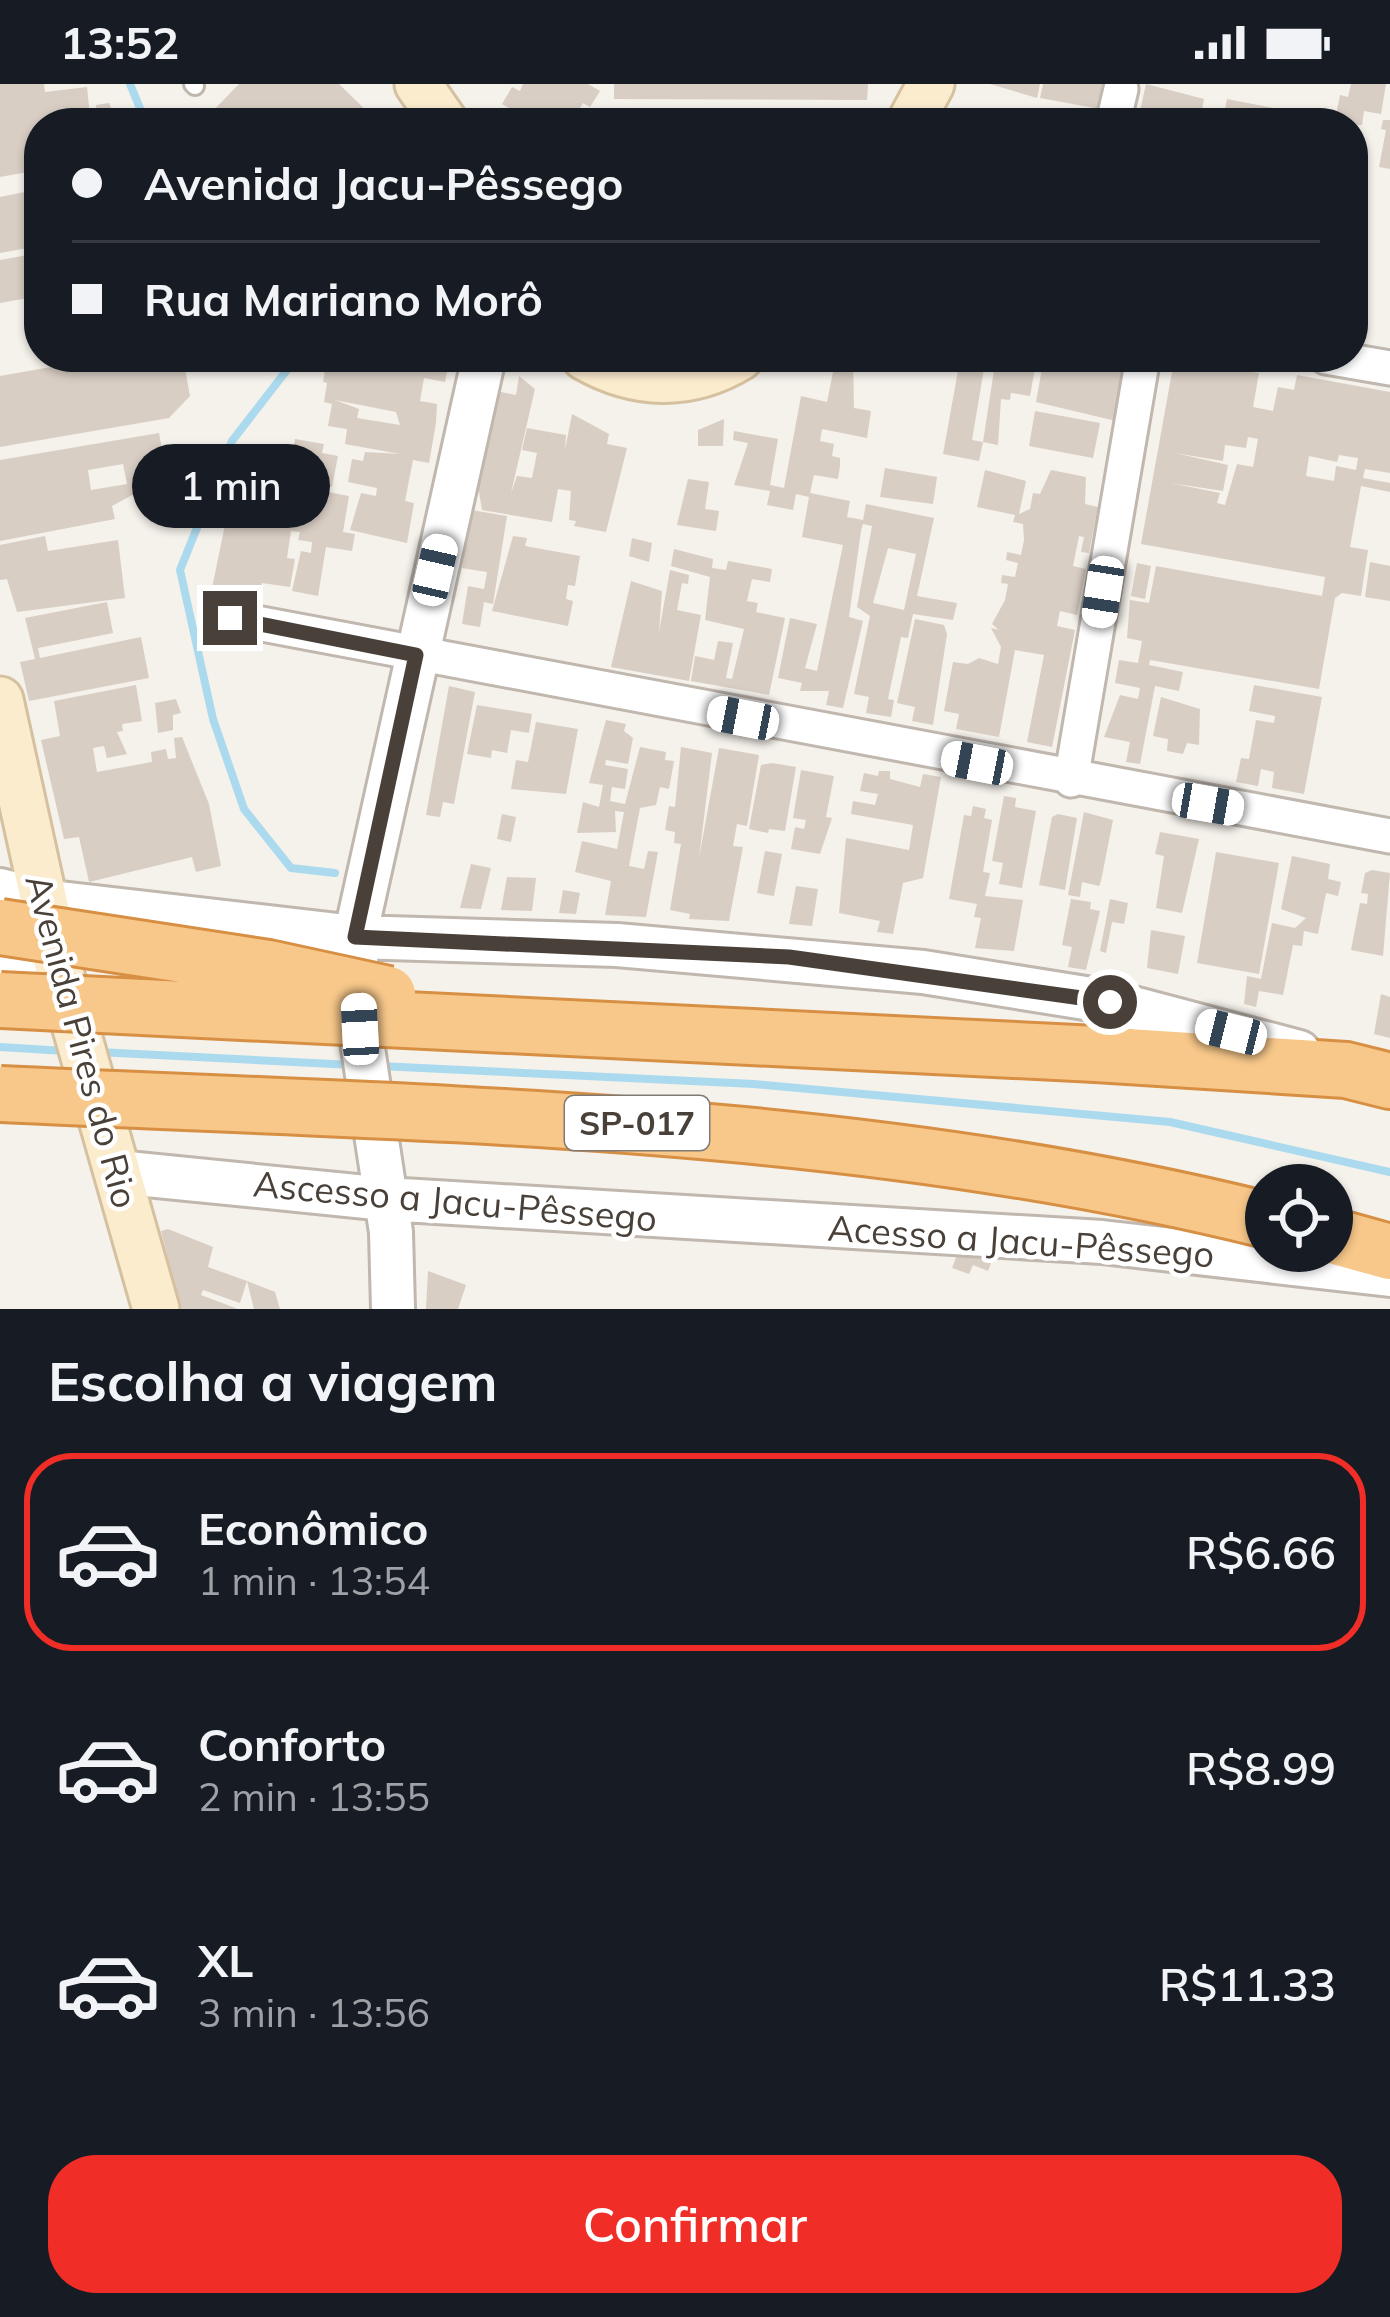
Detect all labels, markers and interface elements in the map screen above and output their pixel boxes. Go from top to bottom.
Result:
text: 13:52 [60,14,179,70]
text: Avenida Jacu-Pêssego [144,155,623,211]
text: Rua Mariano Morô [144,271,543,327]
callout: 1 min [131,444,329,528]
text: 1 min [180,461,282,510]
car [409,531,461,609]
car [1080,554,1126,630]
route end [203,591,257,645]
car [704,693,782,743]
car [938,738,1016,788]
car [1169,780,1247,828]
street label: Avenida Pires do Rio [16,869,149,1213]
route start [1083,975,1137,1029]
car [340,992,380,1066]
car [1192,1006,1270,1058]
road number: SP-017 [565,1096,709,1150]
street label: Ascesso a Jacu-Pêssego [251,1160,659,1241]
map controls [1245,1164,1353,1272]
button: locate [1245,1164,1353,1272]
street label: Acesso a Jacu-Pêssego [826,1205,1216,1276]
text: Escolha a viagem [48,1347,497,1415]
icon: car [54,1498,162,1606]
text: Econômico [198,1500,428,1556]
text: R$6.66 [1186,1524,1336,1580]
text: 1 min · 13:54 [198,1556,430,1605]
icon: car [54,1714,162,1822]
text: Conforto [198,1716,386,1772]
text: R$8.99 [1186,1740,1336,1796]
text: 2 min · 13:55 [198,1772,430,1821]
icon: car [54,1930,162,2038]
text: XL [198,1932,253,1988]
text: R$11.33 [1159,1956,1336,2012]
text: 3 min · 13:56 [198,1988,430,2037]
button: Confirmar [48,2155,1342,2293]

